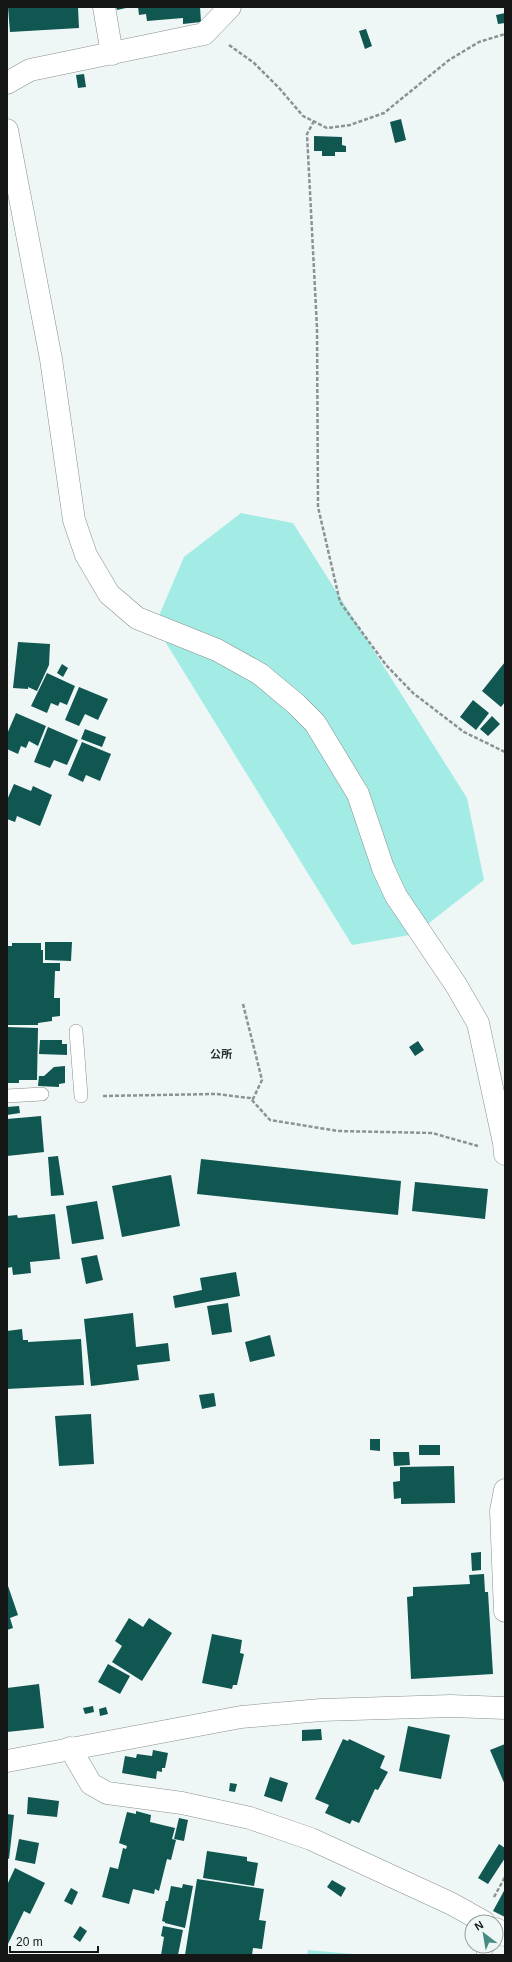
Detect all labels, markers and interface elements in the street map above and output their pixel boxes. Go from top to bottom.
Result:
district label: 公所 [210,1048,232,1060]
north arrow [464,1914,504,1954]
text: N [472,1918,485,1933]
scale bar [10,1928,98,1954]
text: 20 m [16,1935,43,1949]

